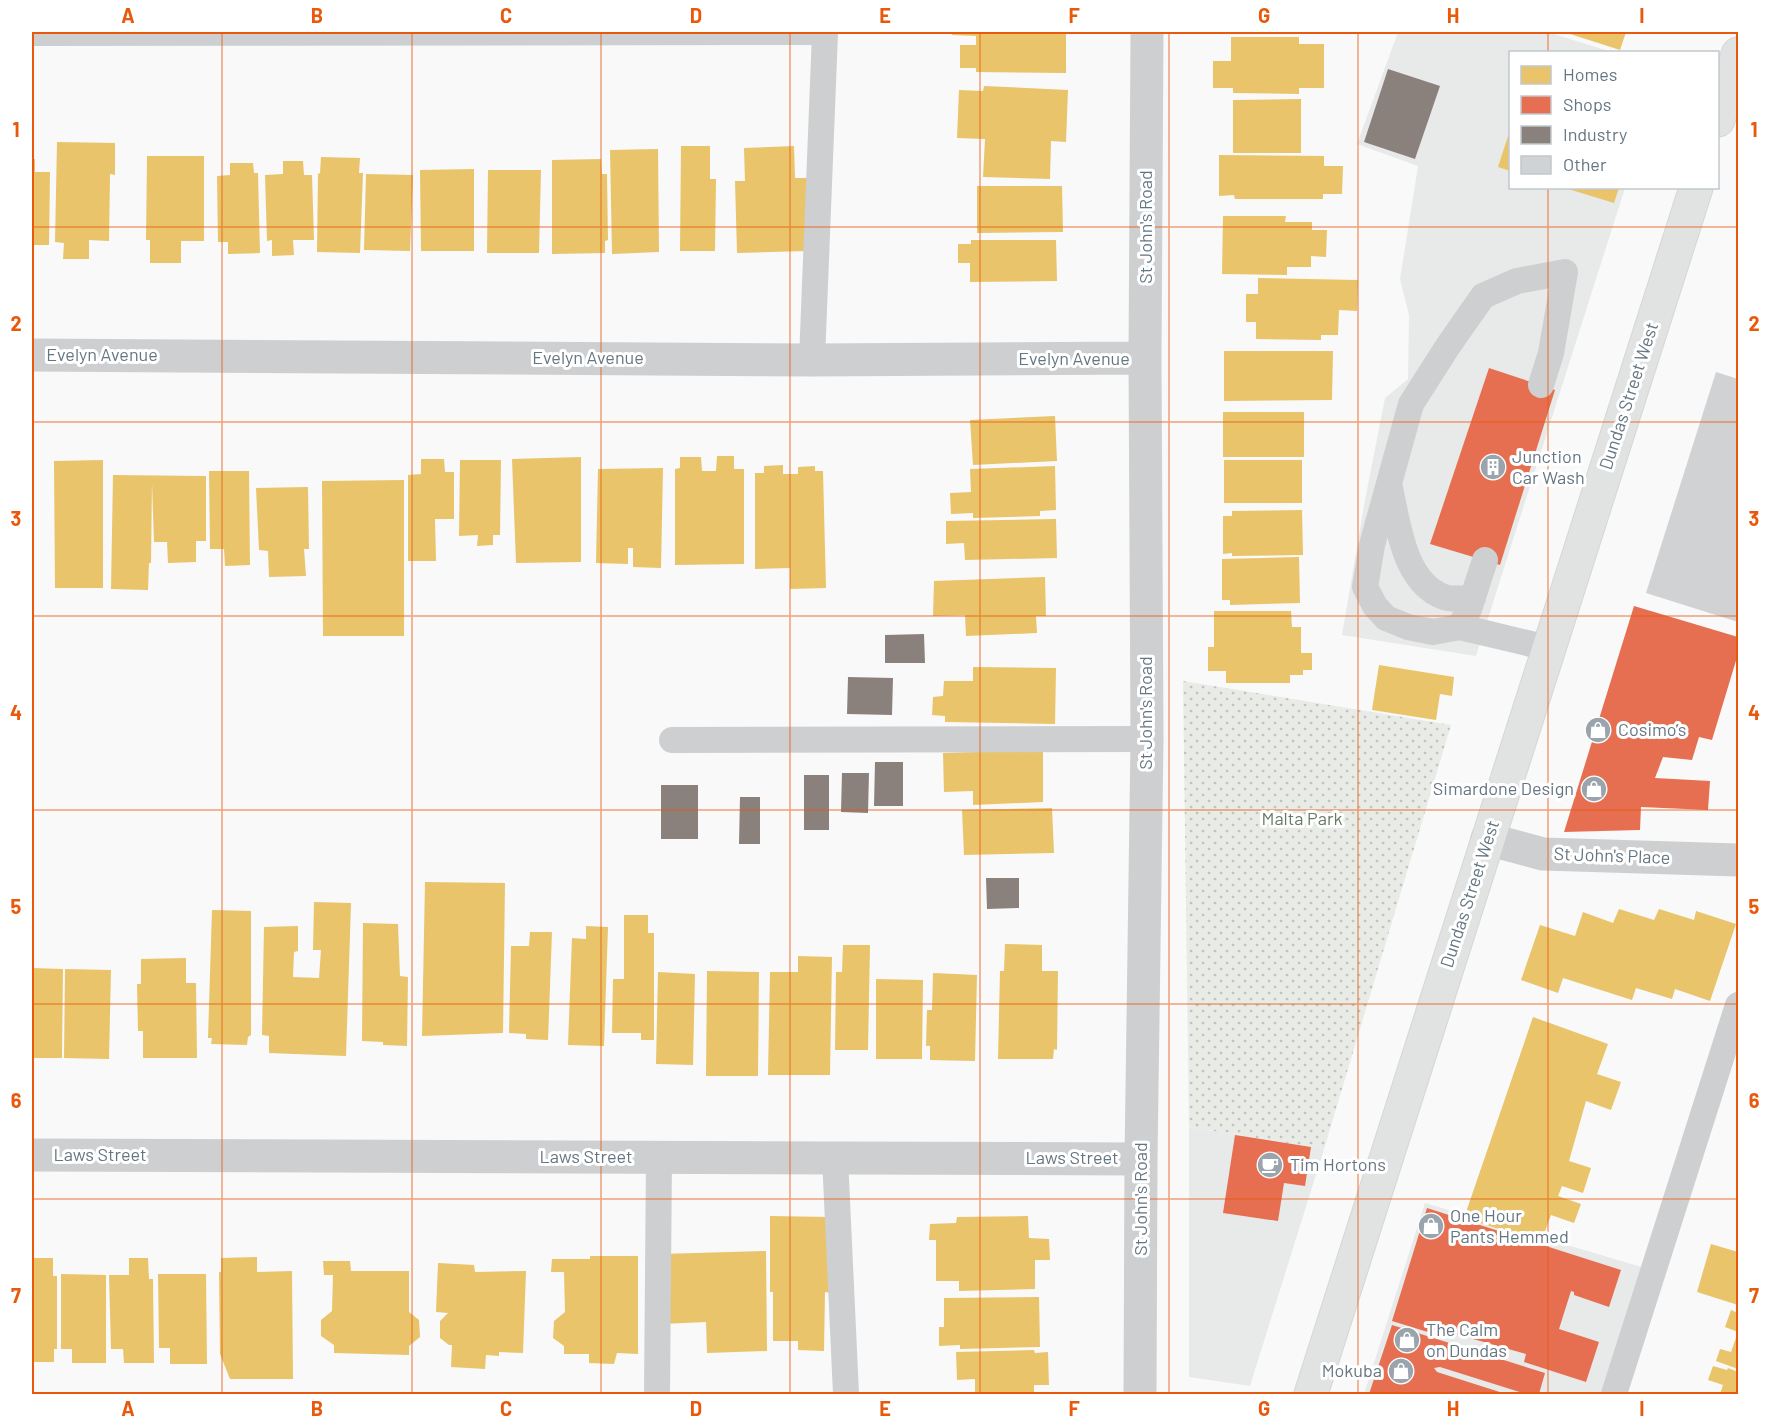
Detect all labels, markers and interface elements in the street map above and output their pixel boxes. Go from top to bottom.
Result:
text: A [121,3,135,27]
text: B [311,3,323,27]
text: C [500,3,512,27]
text: D [690,3,702,27]
text: E [879,3,891,27]
text: F [1068,3,1080,27]
text: G [1258,3,1270,27]
text: H [1447,3,1459,27]
text: I [1639,3,1645,27]
legend [1509,51,1719,189]
text: Homes [1563,63,1617,85]
text: Shops [1563,93,1612,115]
text: 1 [12,117,20,141]
text: 1 [1750,117,1758,141]
text: Industry [1563,123,1627,145]
text: Other [1563,153,1607,175]
street label: St John's Road [1134,170,1156,284]
text: 2 [10,311,22,335]
text: 2 [1748,311,1760,335]
street label: Dundas Street West [1594,319,1662,472]
street label: Evelyn Avenue [46,343,158,365]
street label: Evelyn Avenue [532,346,644,368]
street label: Evelyn Avenue [1018,347,1130,369]
place label: Junction Car Wash [1512,445,1585,488]
building icon: Junction Car Wash [1478,452,1508,482]
text: 3 [11,506,21,530]
text: 3 [1749,506,1759,530]
street label: St John's Road [1134,656,1156,770]
text: 4 [10,700,22,724]
text: 4 [1748,700,1760,724]
shop icon: Cosimo’s [1583,715,1613,745]
place label: Cosimo’s [1618,718,1686,740]
shop icon: Simardone Design [1579,774,1609,804]
place label: Simardone Design [1433,777,1574,799]
park label: Malta Park [1262,807,1342,829]
street label: Dundas Street West [1435,817,1503,970]
street label: St John's Place [1553,842,1671,868]
text: 5 [11,894,22,918]
text: 5 [1749,894,1760,918]
text: 6 [11,1088,22,1112]
text: 6 [1749,1088,1760,1112]
street label: St John's Road [1129,1142,1151,1256]
street label: Laws Street [53,1143,147,1165]
street label: Laws Street [539,1145,633,1167]
street label: Laws Street [1025,1146,1119,1168]
cafe icon: Tim Hortons [1255,1150,1285,1180]
place label: Tim Hortons [1290,1153,1386,1175]
place label: One Hour Pants Hemmed [1450,1204,1569,1247]
shop icon: One Hour Pants Hemmed [1416,1211,1446,1241]
text: 7 [11,1283,21,1307]
text: 7 [1749,1283,1759,1307]
place label: The Calm on Dundas [1426,1318,1507,1361]
shop icon: The Calm on Dundas [1392,1325,1422,1355]
shop icon: Mokuba [1386,1356,1416,1386]
place label: Mokuba [1322,1359,1382,1381]
text: A [121,1396,135,1420]
text: B [311,1396,323,1420]
text: C [500,1396,512,1420]
text: D [690,1396,702,1420]
text: E [879,1396,891,1420]
text: F [1068,1396,1080,1420]
text: G [1258,1396,1270,1420]
text: H [1447,1396,1459,1420]
text: I [1639,1396,1645,1420]

